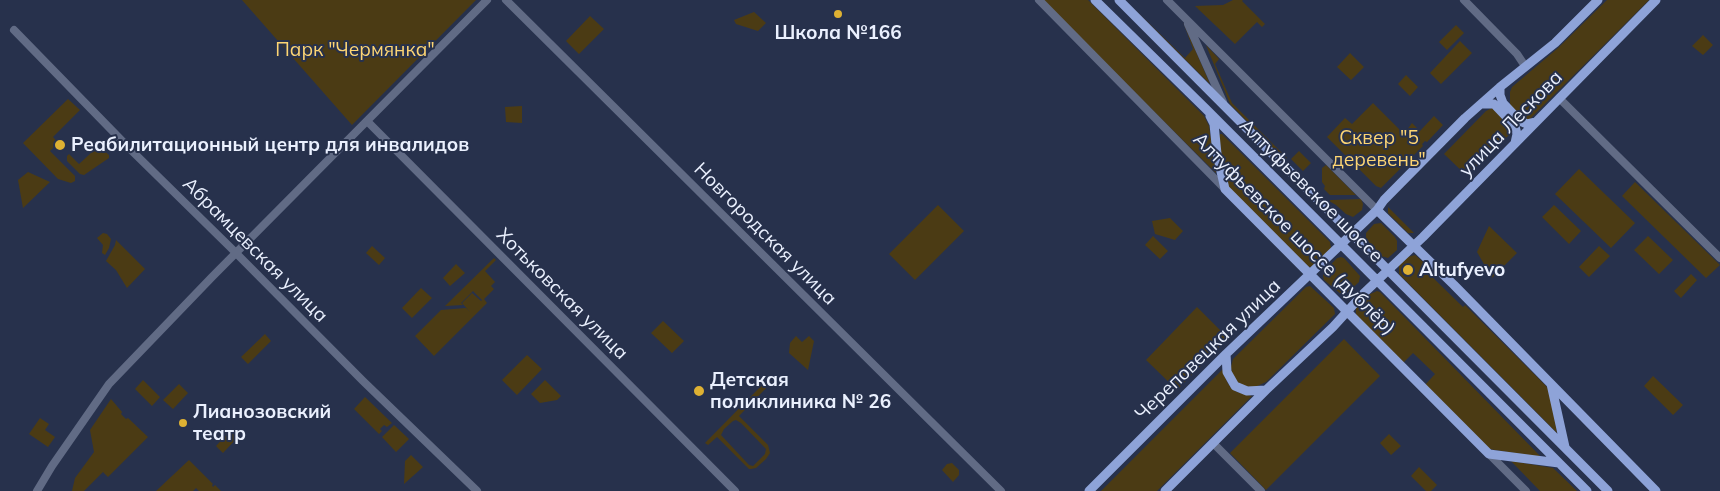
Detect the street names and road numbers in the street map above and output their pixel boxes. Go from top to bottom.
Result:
street label: улица Лескова [1455,66,1567,182]
street label: Алтуфьевское шоссе [1234,114,1388,268]
street label: Алтуфьевское шоссе (дублёр) [1188,128,1400,340]
street label: Новгородская улица [689,158,841,310]
street label: Абрамцевская улица [178,173,332,327]
street label: Хотьковская улица [492,224,632,364]
street label: Череповецкая улица [1131,275,1285,425]

